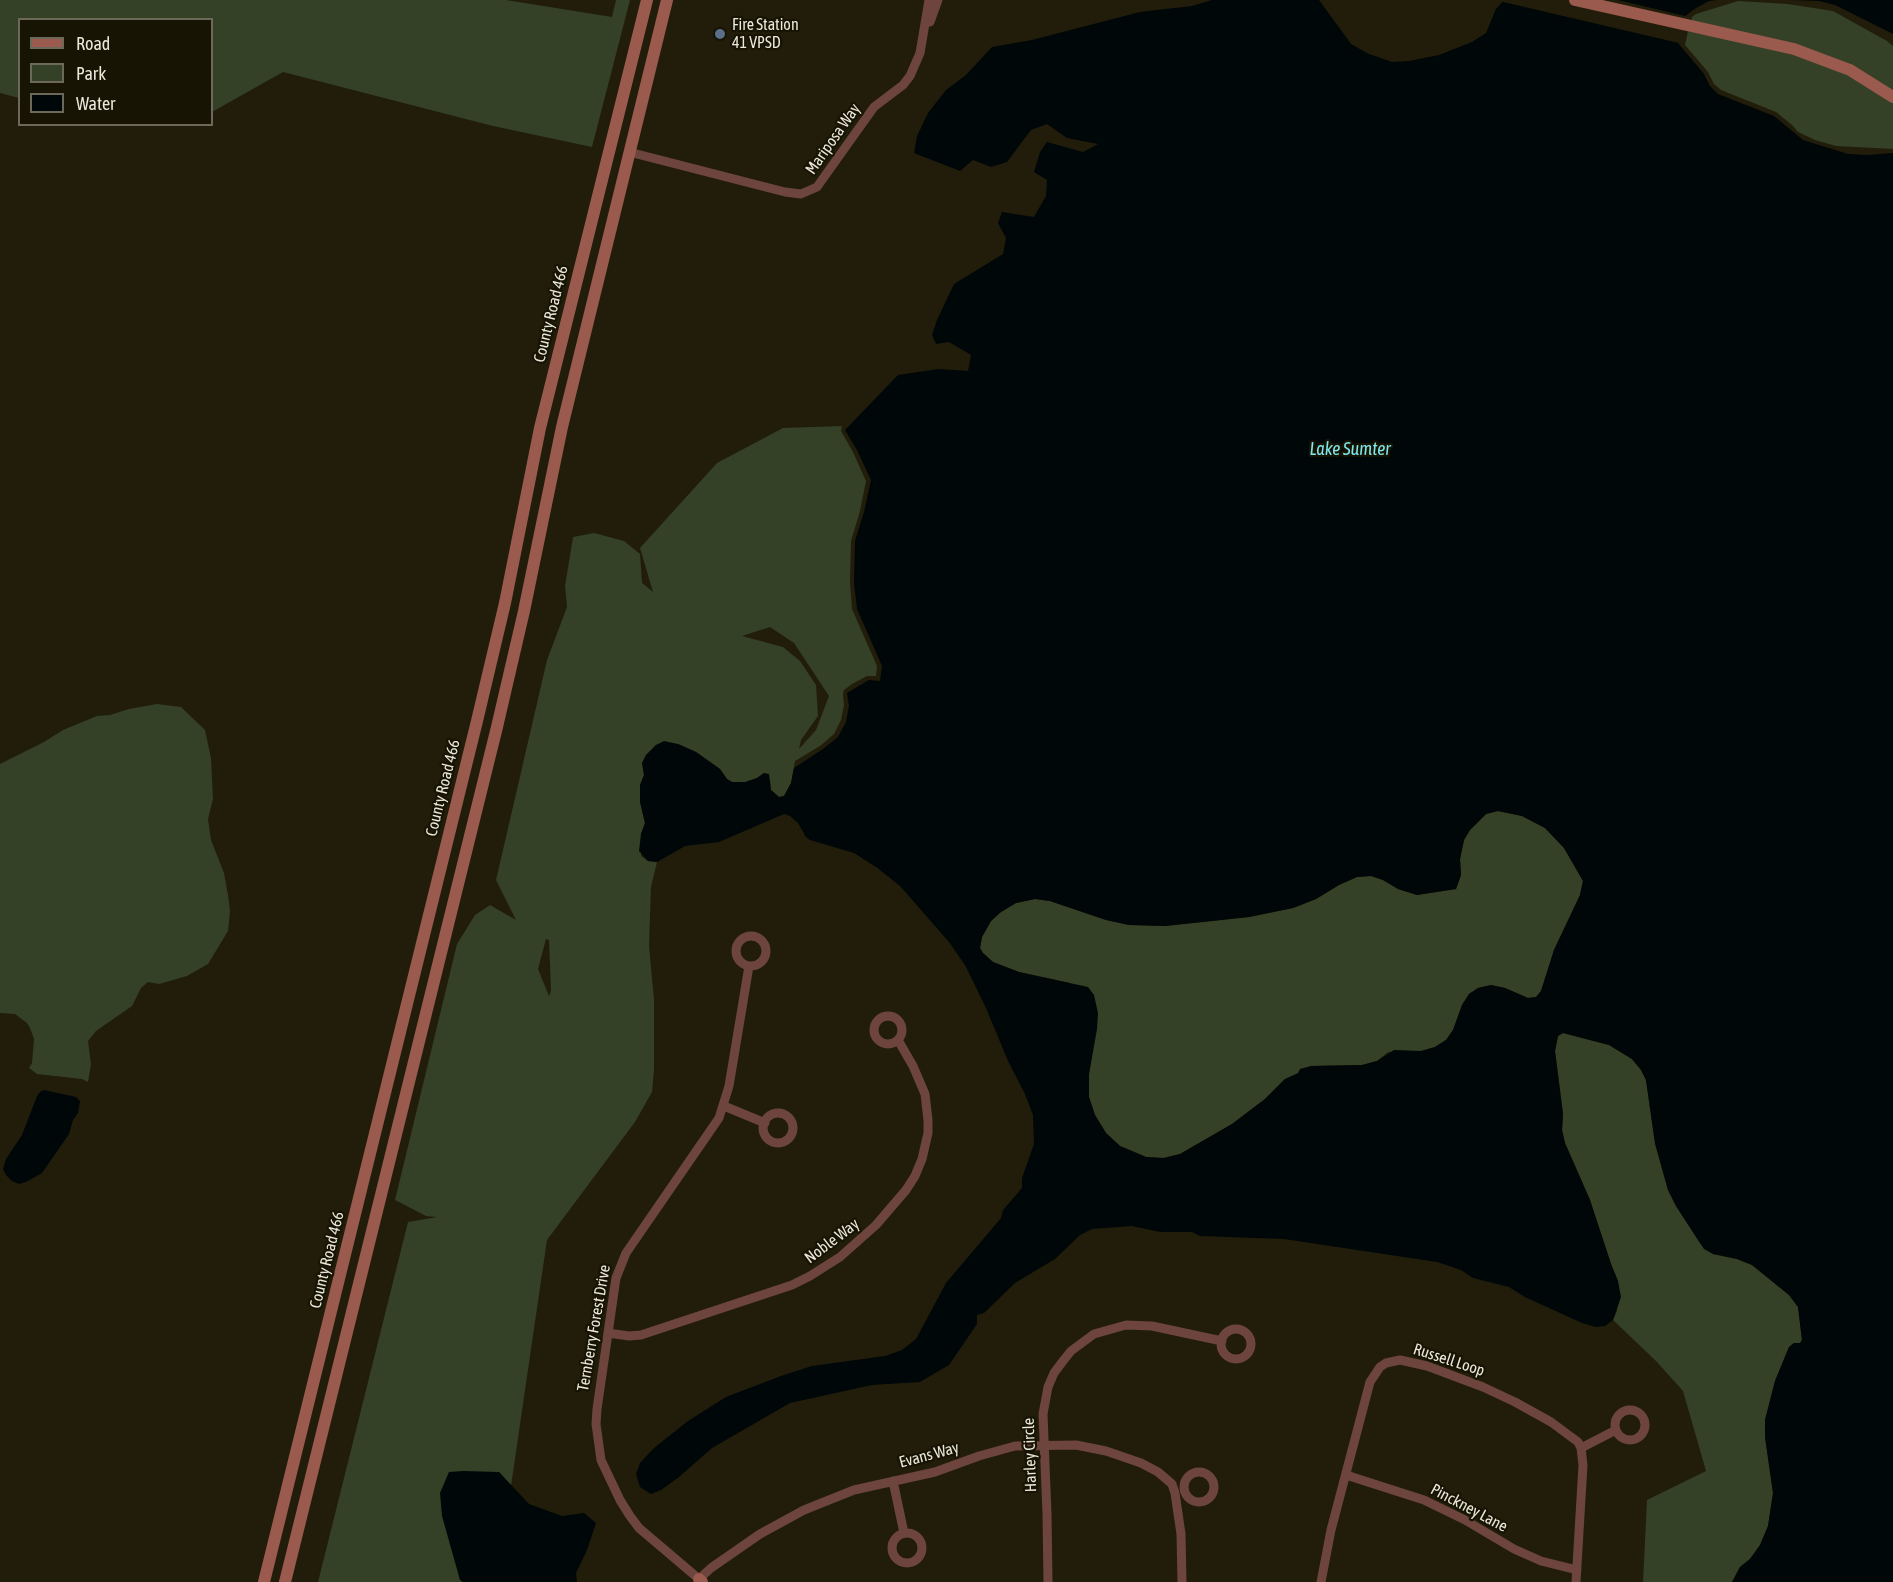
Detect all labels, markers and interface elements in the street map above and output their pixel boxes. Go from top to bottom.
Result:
place label: Fire Station 41 VPSD [732,15,799,53]
legend [18,18,213,126]
marker: Fire Station 41 VPSD [713,27,727,41]
text: Road [76,33,110,54]
text: Park [76,63,106,84]
text: Water [76,93,115,114]
street label: Mariposa Way [802,100,864,178]
street label: County Road 466 [530,264,572,364]
water label: Lake Sumter [1309,438,1391,460]
street label: County Road 466 [422,738,464,838]
street label: County Road 466 [306,1210,348,1310]
street label: Noble Way [801,1214,863,1268]
street label: Ternberry Forest Drive [573,1263,615,1393]
street label: Russell Loop [1411,1339,1487,1381]
street label: Harley Circle [1019,1418,1041,1492]
street label: Evans Way [897,1438,961,1472]
street label: Pinckney Lane [1427,1480,1511,1536]

